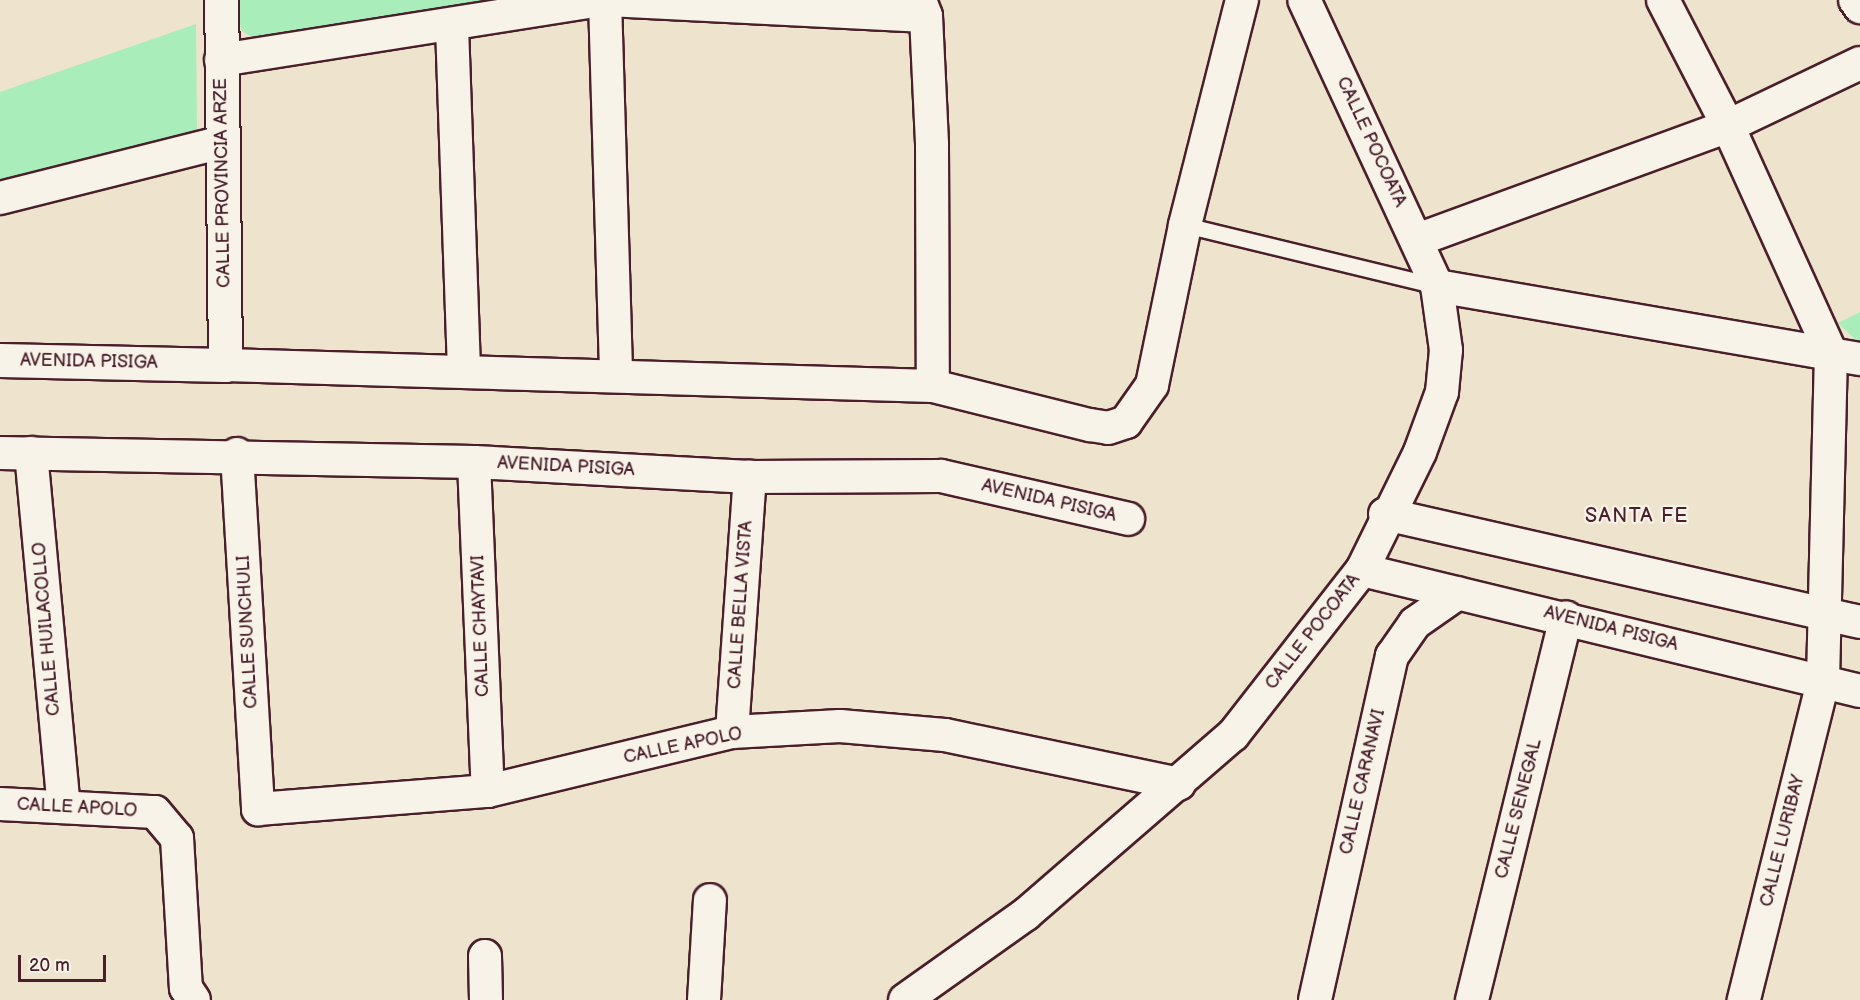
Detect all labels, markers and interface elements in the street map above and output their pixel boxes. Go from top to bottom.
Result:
street label: CALLE POCOATA [1331,73,1411,211]
street label: CALLE PROVINCIA ARZE [210,78,236,288]
street label: AVENIDA PISIGA [20,350,158,374]
street label: AVENIDA PISIGA [497,453,635,481]
street label: AVENIDA PISIGA [980,475,1118,527]
district label: SANTA FE [1585,504,1689,528]
street label: CALLE BELLA VISTA [724,520,758,690]
street label: CALLE HUILACOLLO [29,541,65,717]
street label: CALLE SUNCHULI [233,555,263,709]
street label: CALLE CHAYTAVI [468,555,494,697]
street label: CALLE POCOATA [1261,570,1365,694]
street label: AVENIDA PISIGA [1542,602,1680,656]
street label: CALLE CARANAVI [1336,707,1390,857]
street label: CALLE APOLO [622,723,744,769]
street label: CALLE SENEGAL [1491,737,1547,881]
street label: CALLE LURIBAY [1756,773,1810,909]
street label: CALLE APOLO [16,794,138,822]
scale bar [21,943,110,981]
text: 20 m [29,955,70,976]

